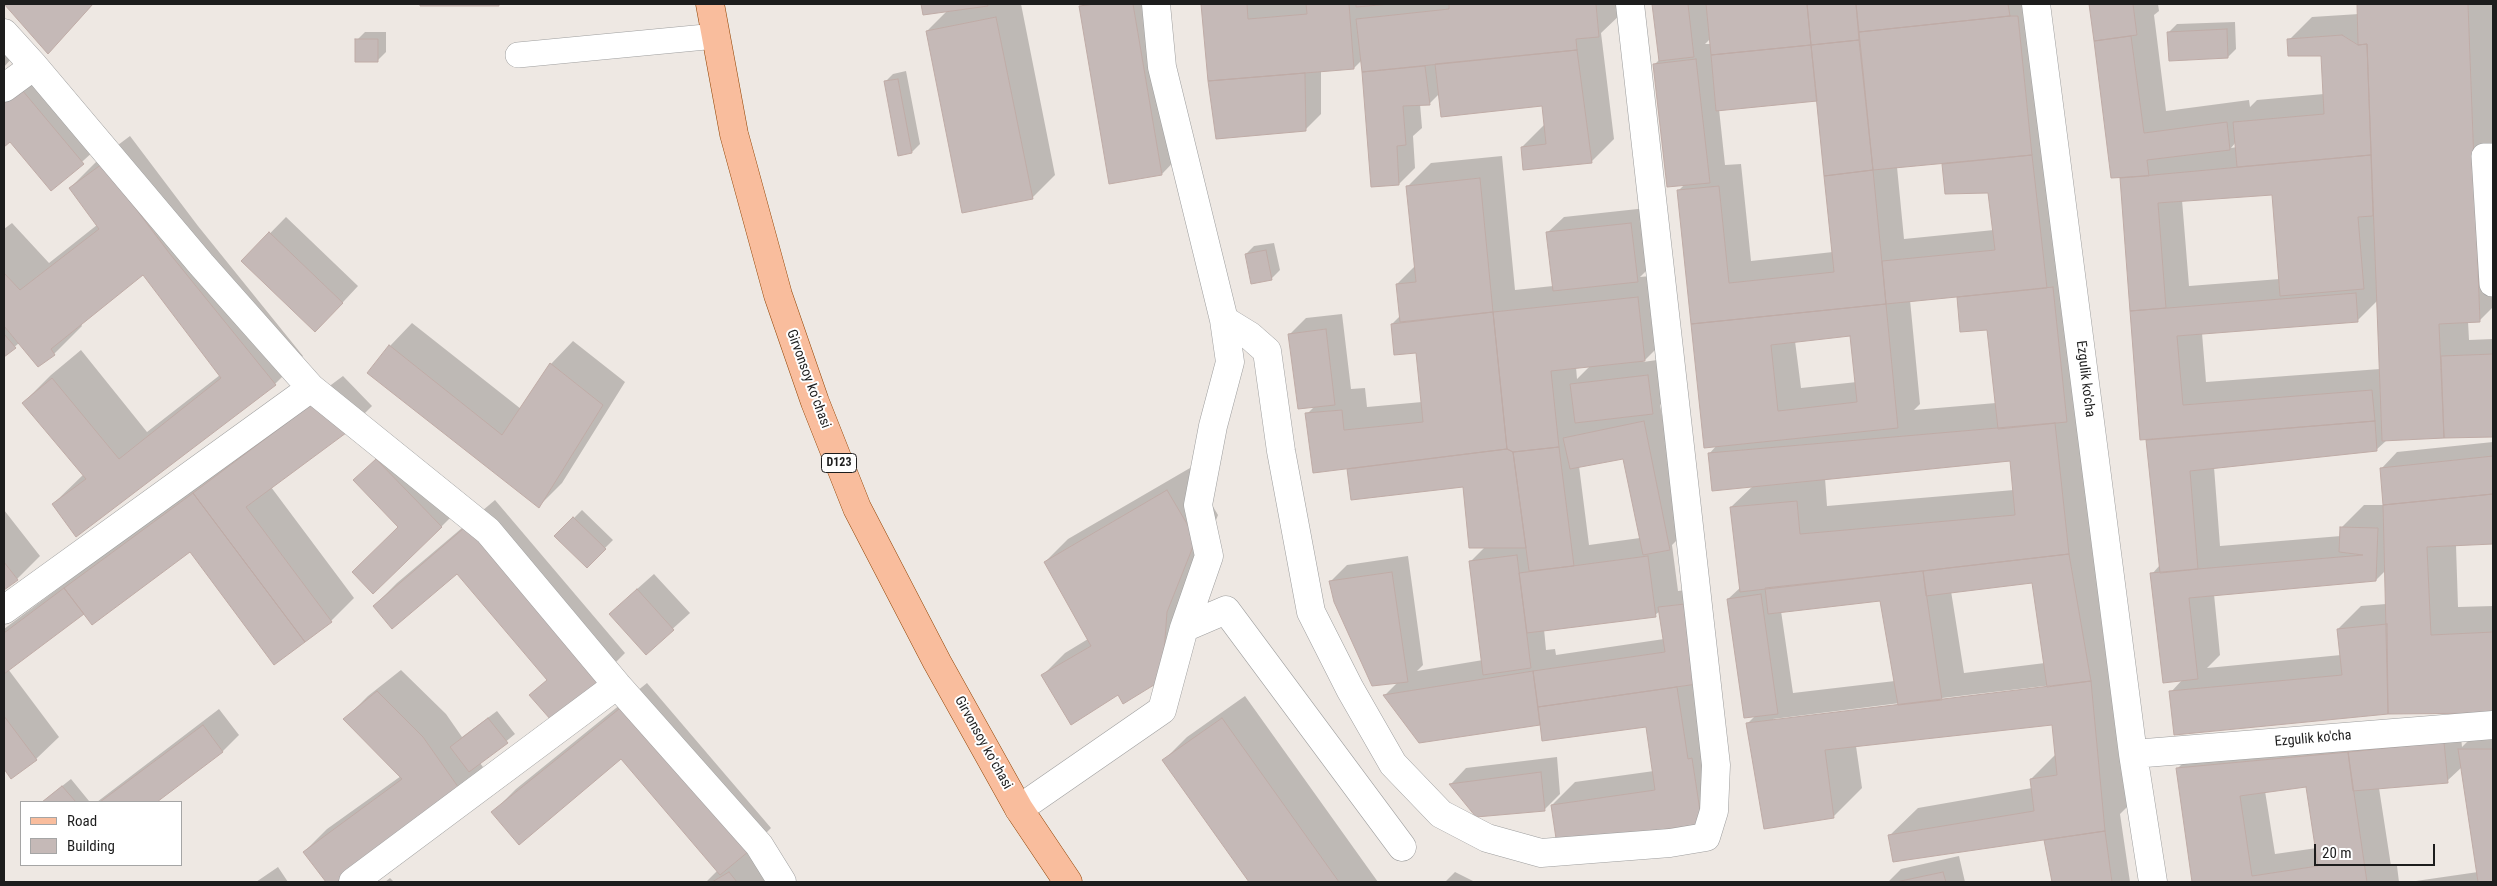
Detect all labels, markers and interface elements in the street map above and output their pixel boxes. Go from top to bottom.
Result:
street label: Girvonsoy koʻchasi [782,327,834,431]
street label: Ezgulik ko'cha [2072,340,2098,418]
road number: D123 [822,453,856,472]
street label: Girvonsoy koʻchasi [950,693,1016,793]
street label: Ezgulik ko'cha [2274,727,2352,751]
legend [20,801,182,866]
text: Road [67,812,97,830]
scale bar [2317,834,2438,866]
text: Building [67,837,115,855]
text: 20 m [2322,844,2352,862]

